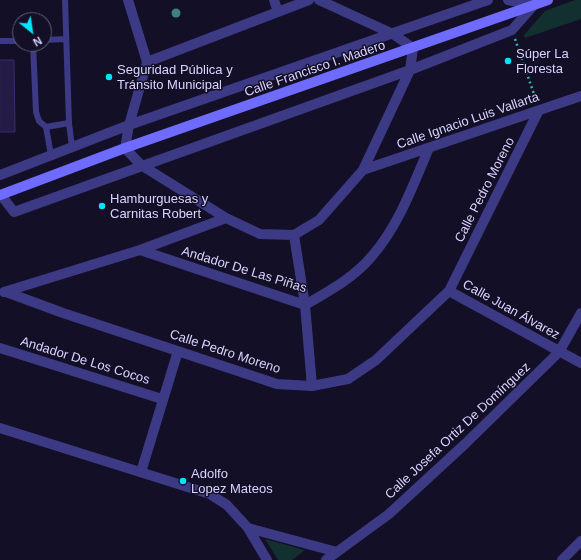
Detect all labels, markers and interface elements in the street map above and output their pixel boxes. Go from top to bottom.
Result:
north arrow [12,12,52,52]
text: N [31,34,44,49]
street label: Calle Francisco I. Madero [242,38,388,100]
place label: Súper La Floresta [516,46,569,77]
marker: Súper La Floresta [503,56,513,66]
place label: Seguridad Pública y Tránsito Municipal [117,62,233,93]
marker: Seguridad Pública y Tránsito Municipal [104,72,114,82]
street label: Calle Ignacio Luis Vallarta [395,89,541,153]
street label: Calle Pedro Moreno [452,135,518,245]
place label: Hamburguesas y Carnitas Robert [110,191,208,222]
marker: Hamburguesas y Carnitas Robert [97,201,107,211]
street label: Andador De Las Piñas [180,244,308,296]
street label: Calle Juan Álvarez [460,277,562,343]
street label: Calle Pedro Moreno [168,327,282,377]
street label: Andador De Los Cocos [18,334,152,388]
street label: Calle Josefa Ortiz De Domínguez [382,360,534,502]
place label: Adolfo Lopez Mateos [191,466,273,497]
marker: Adolfo Lopez Mateos [178,476,188,486]

